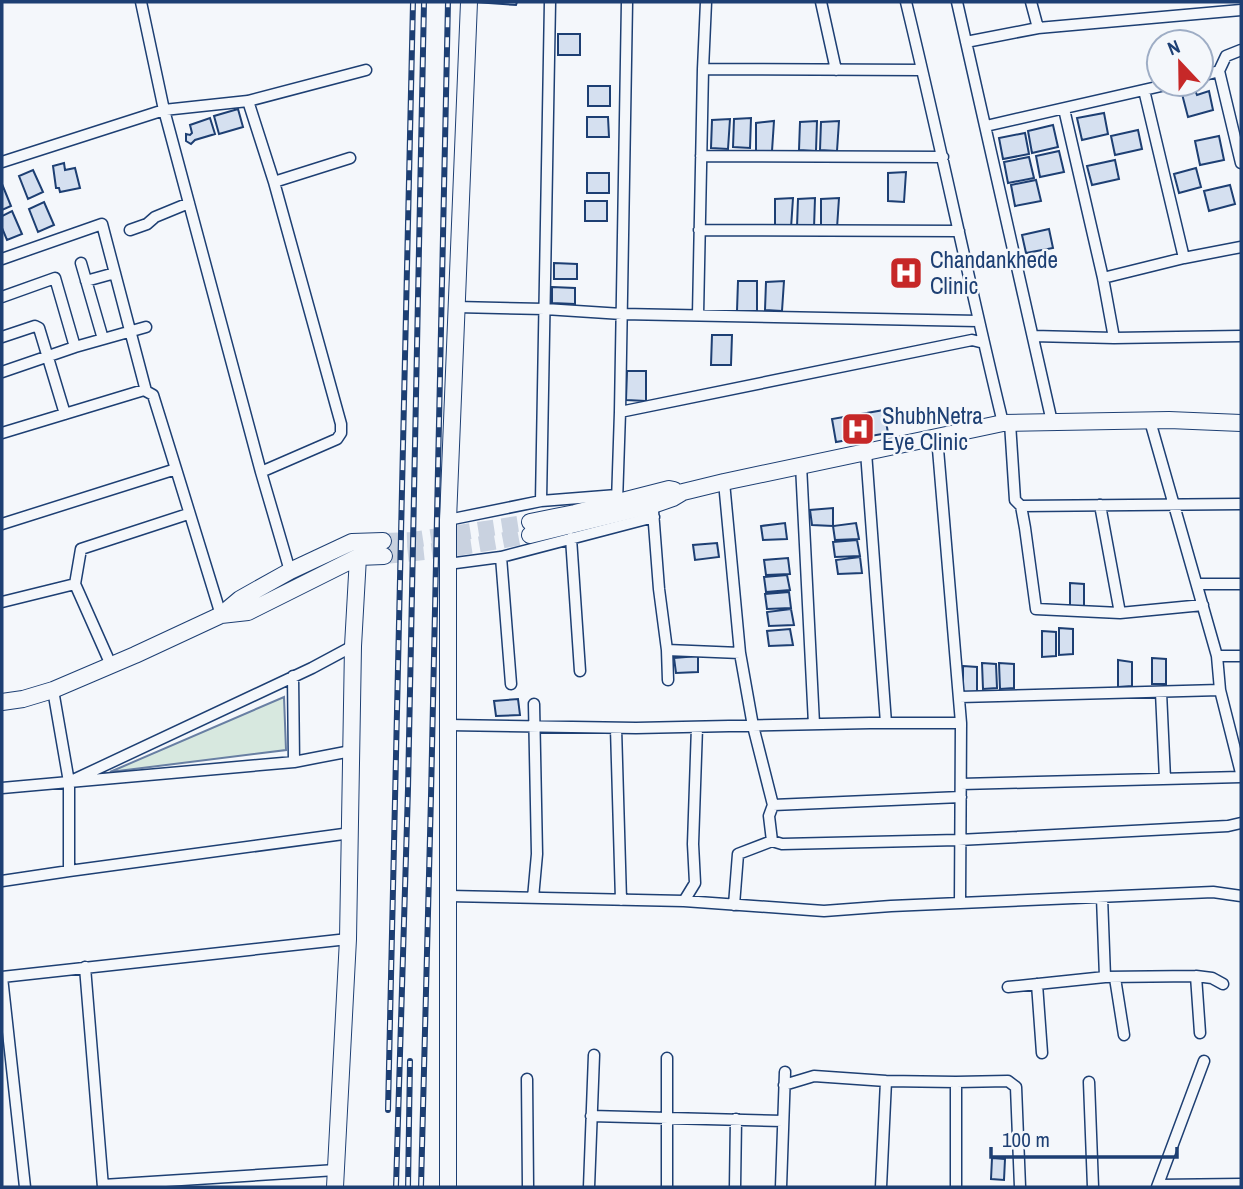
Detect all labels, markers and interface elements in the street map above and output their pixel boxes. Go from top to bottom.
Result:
north arrow [1145,28,1215,98]
text: N [1164,33,1184,61]
place label: Chandankhede Clinic [930,244,1058,301]
hospital icon: Chandankhede Clinic [887,254,925,292]
place label: ShubhNetra Eye Clinic [882,400,983,457]
hospital icon: ShubhNetra Eye Clinic [839,410,877,448]
scale bar [991,1116,1176,1160]
text: 100 m [1002,1125,1050,1154]

